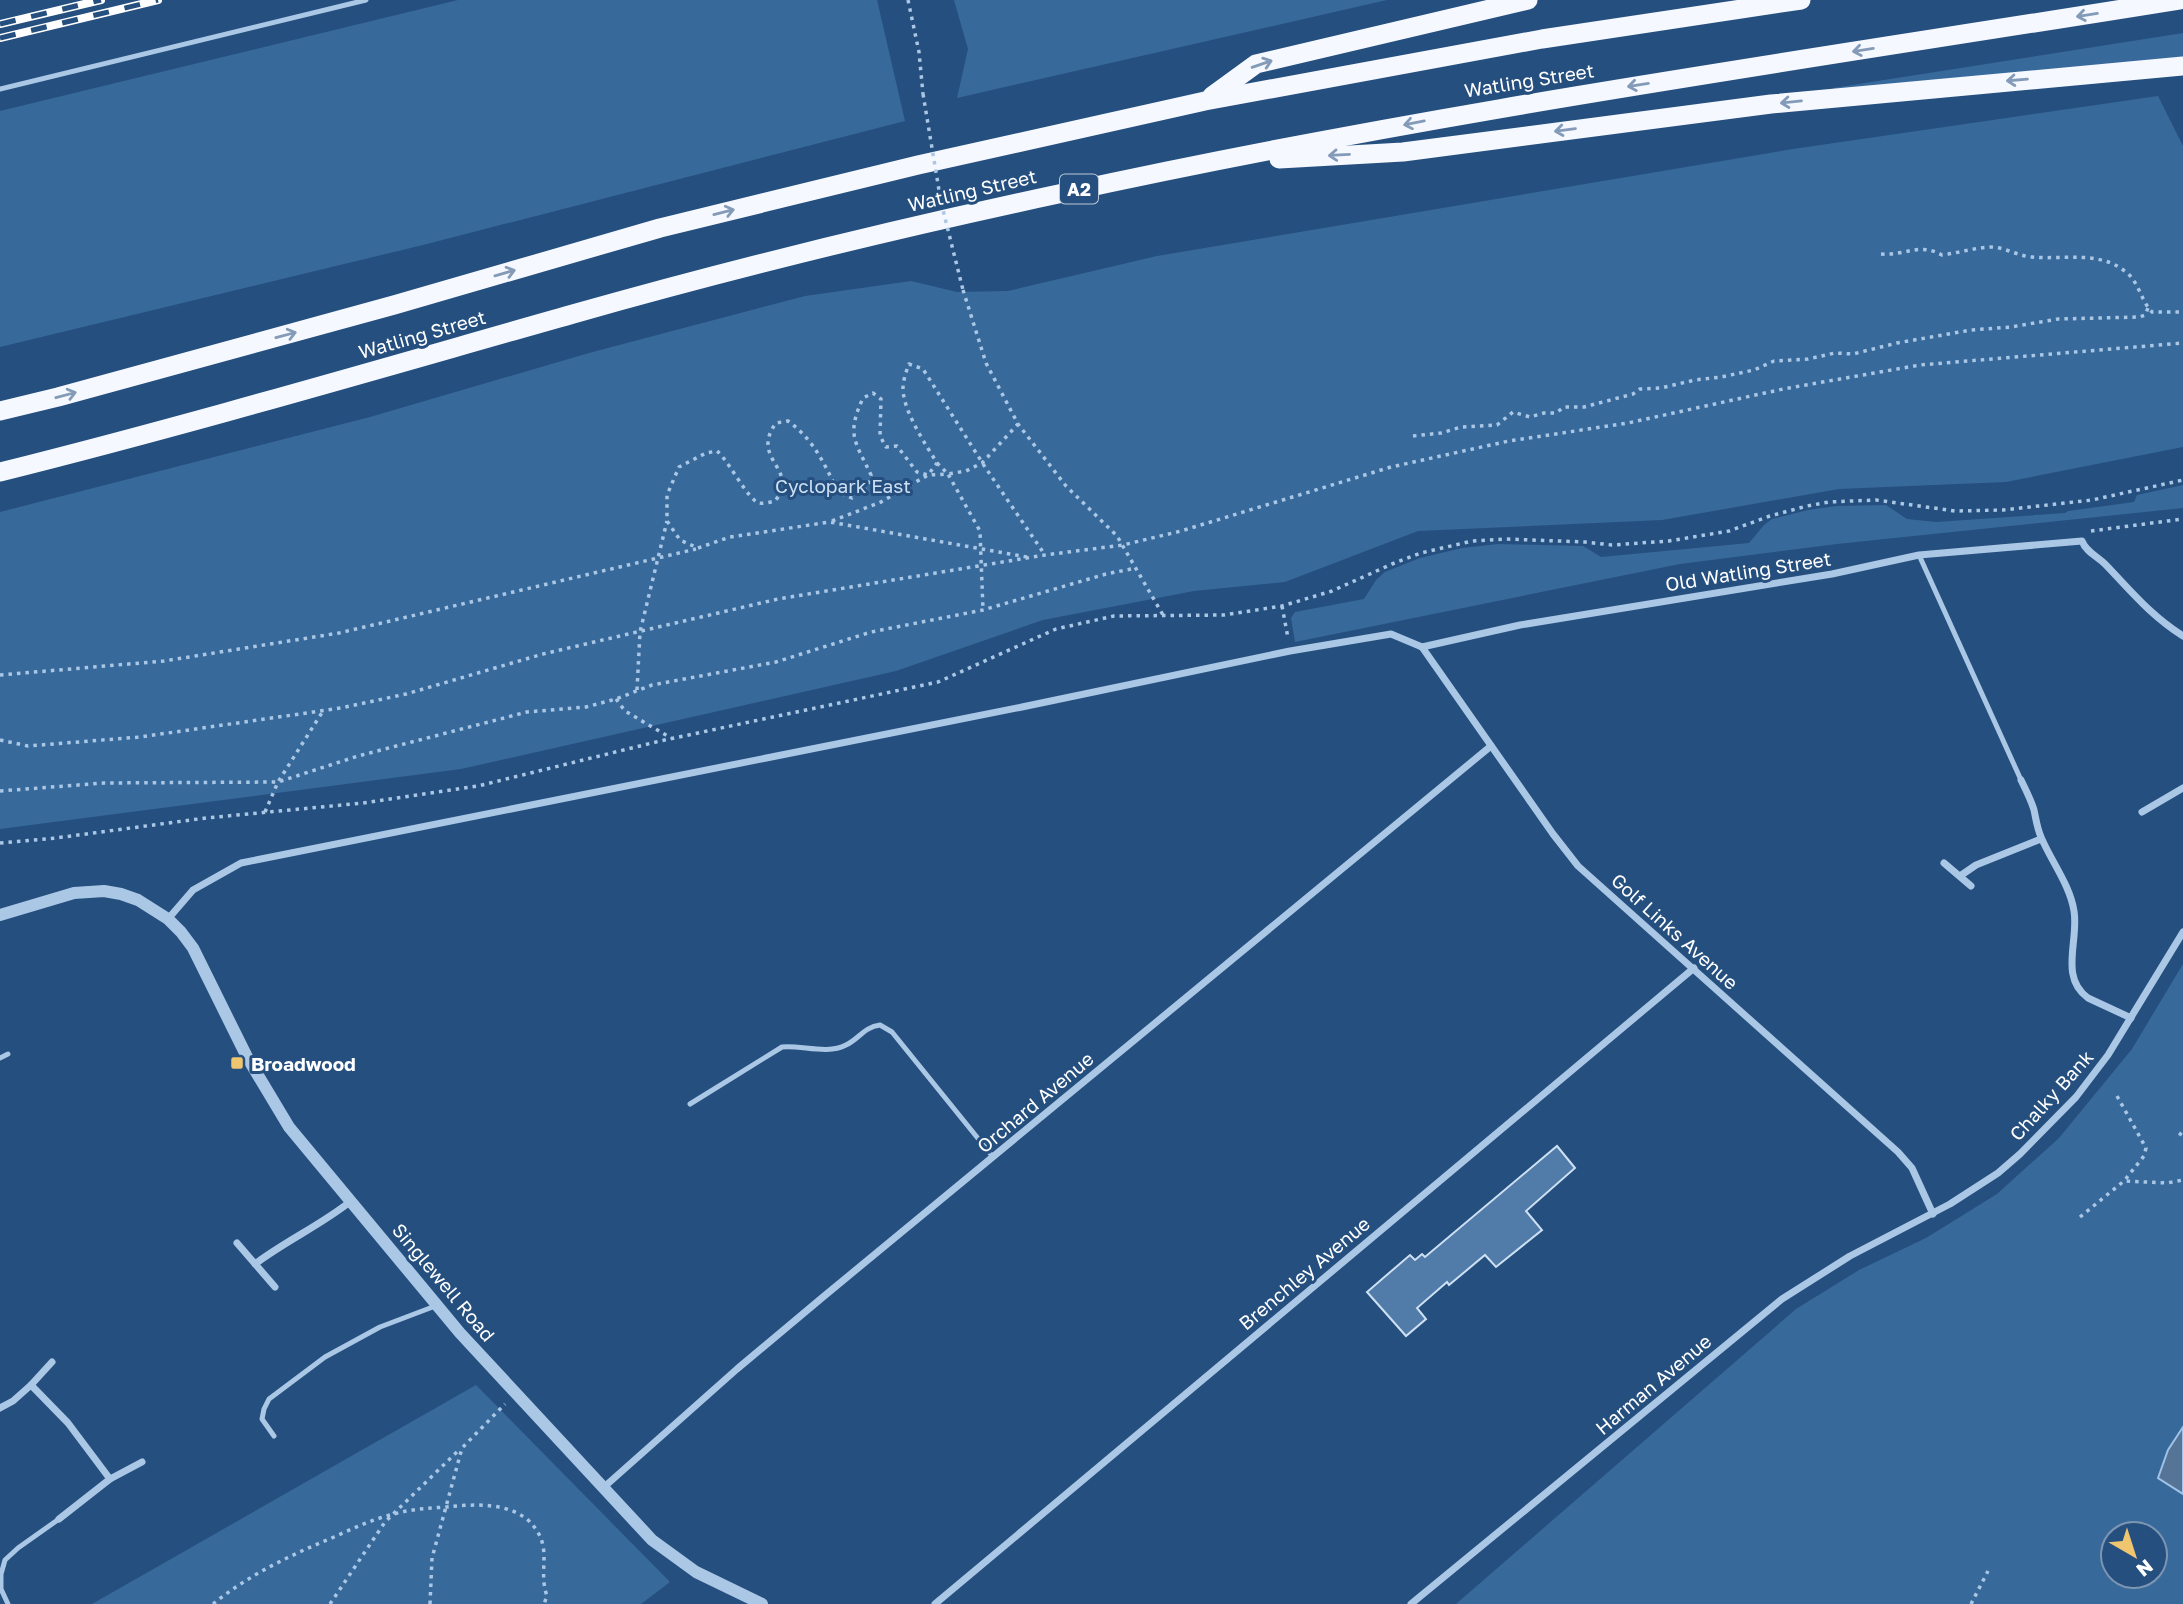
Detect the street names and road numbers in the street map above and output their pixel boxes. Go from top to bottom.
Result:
street label: Watling Street [1462,58,1596,102]
street label: Watling Street [906,164,1038,216]
road number: A2 [1060,174,1098,204]
street label: Watling Street [356,305,488,363]
street label: Old Watling Street [1663,547,1833,595]
street label: Golf Links Avenue [1607,868,1743,994]
street label: Chalky Bank [2004,1045,2098,1145]
street label: Orchard Avenue [972,1047,1098,1157]
street label: Brenchley Avenue [1234,1212,1374,1334]
street label: Singlewell Road [388,1218,500,1346]
street label: Harman Avenue [1591,1329,1715,1439]

